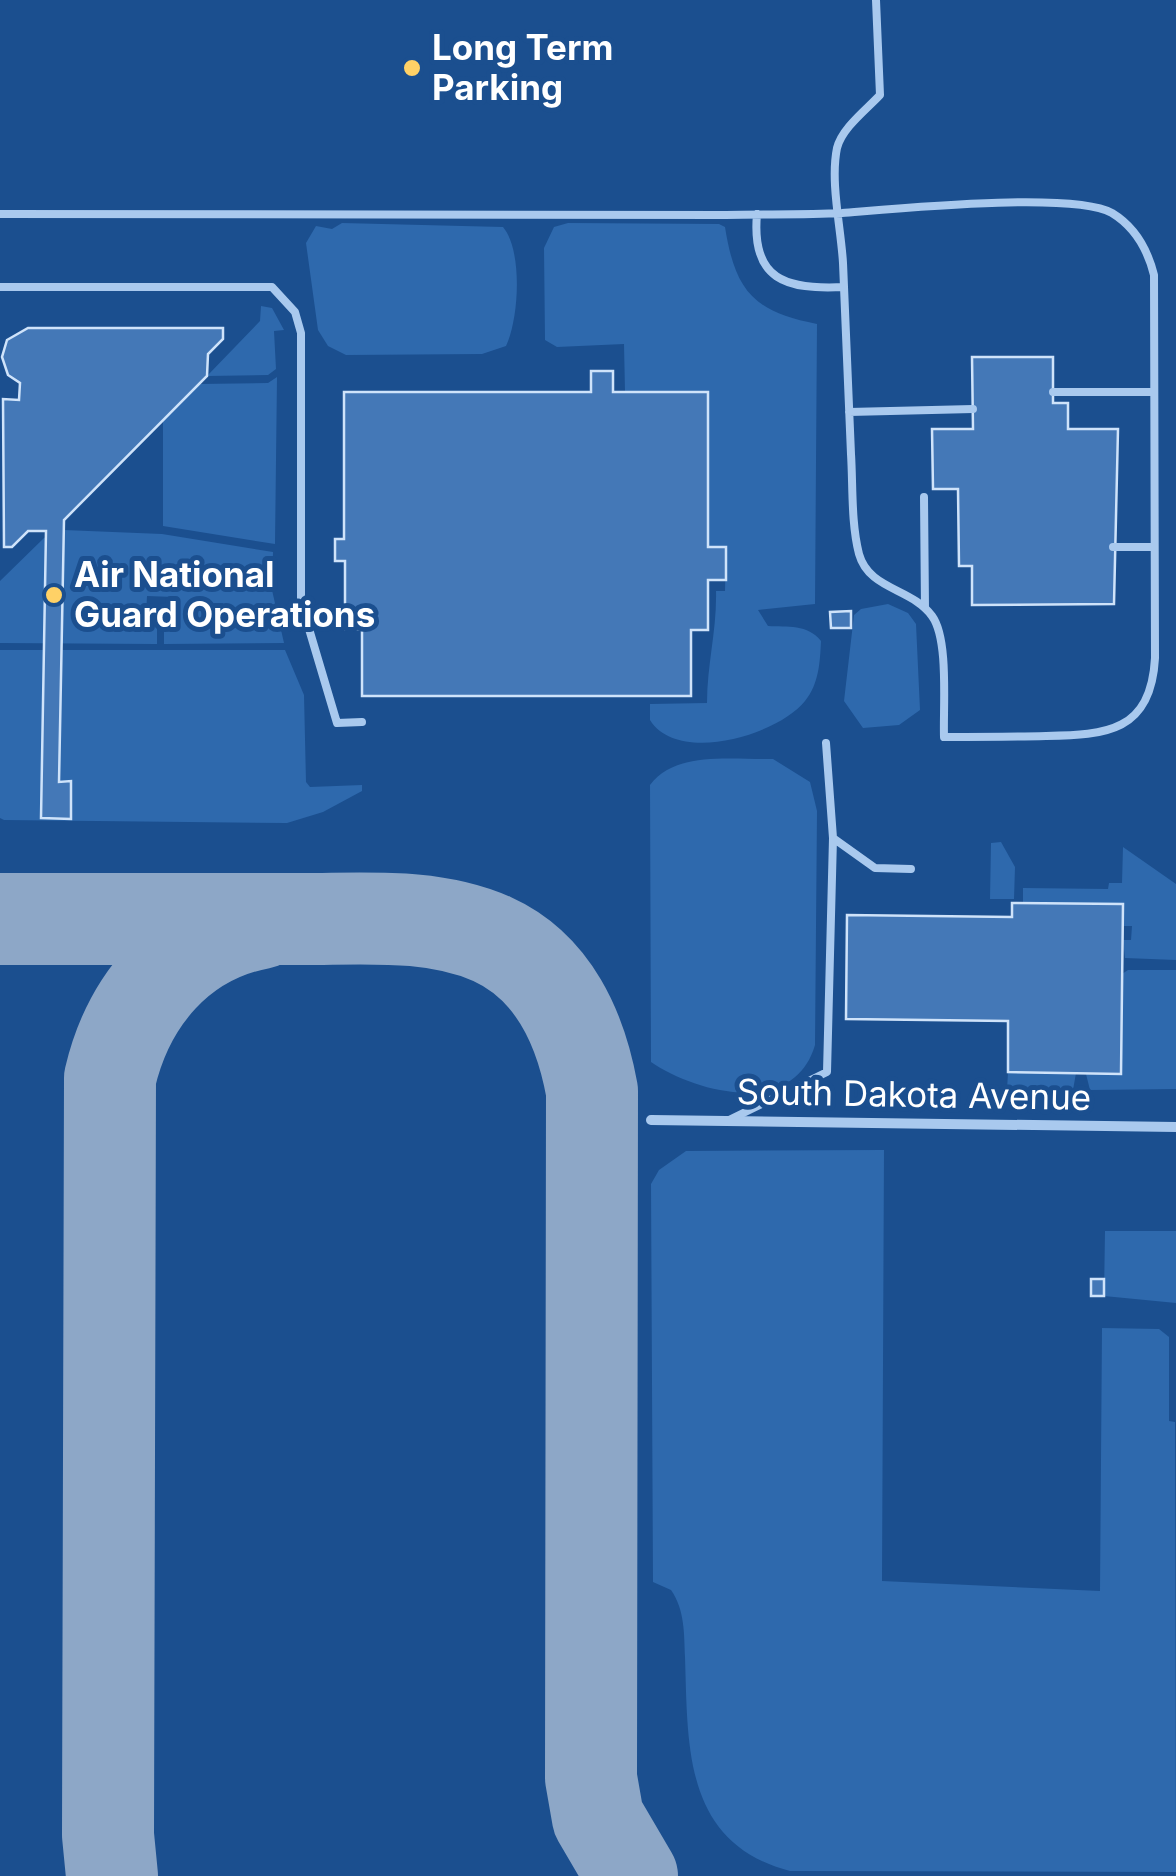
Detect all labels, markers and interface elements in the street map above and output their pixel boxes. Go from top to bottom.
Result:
place label: Long Term Parking [432,26,613,108]
marker: Long Term Parking [401,57,423,79]
place label: Air National Guard Operations [74,553,375,635]
marker: Air National Guard Operations [43,584,65,606]
street label: South Dakota Avenue [736,1070,1092,1118]

